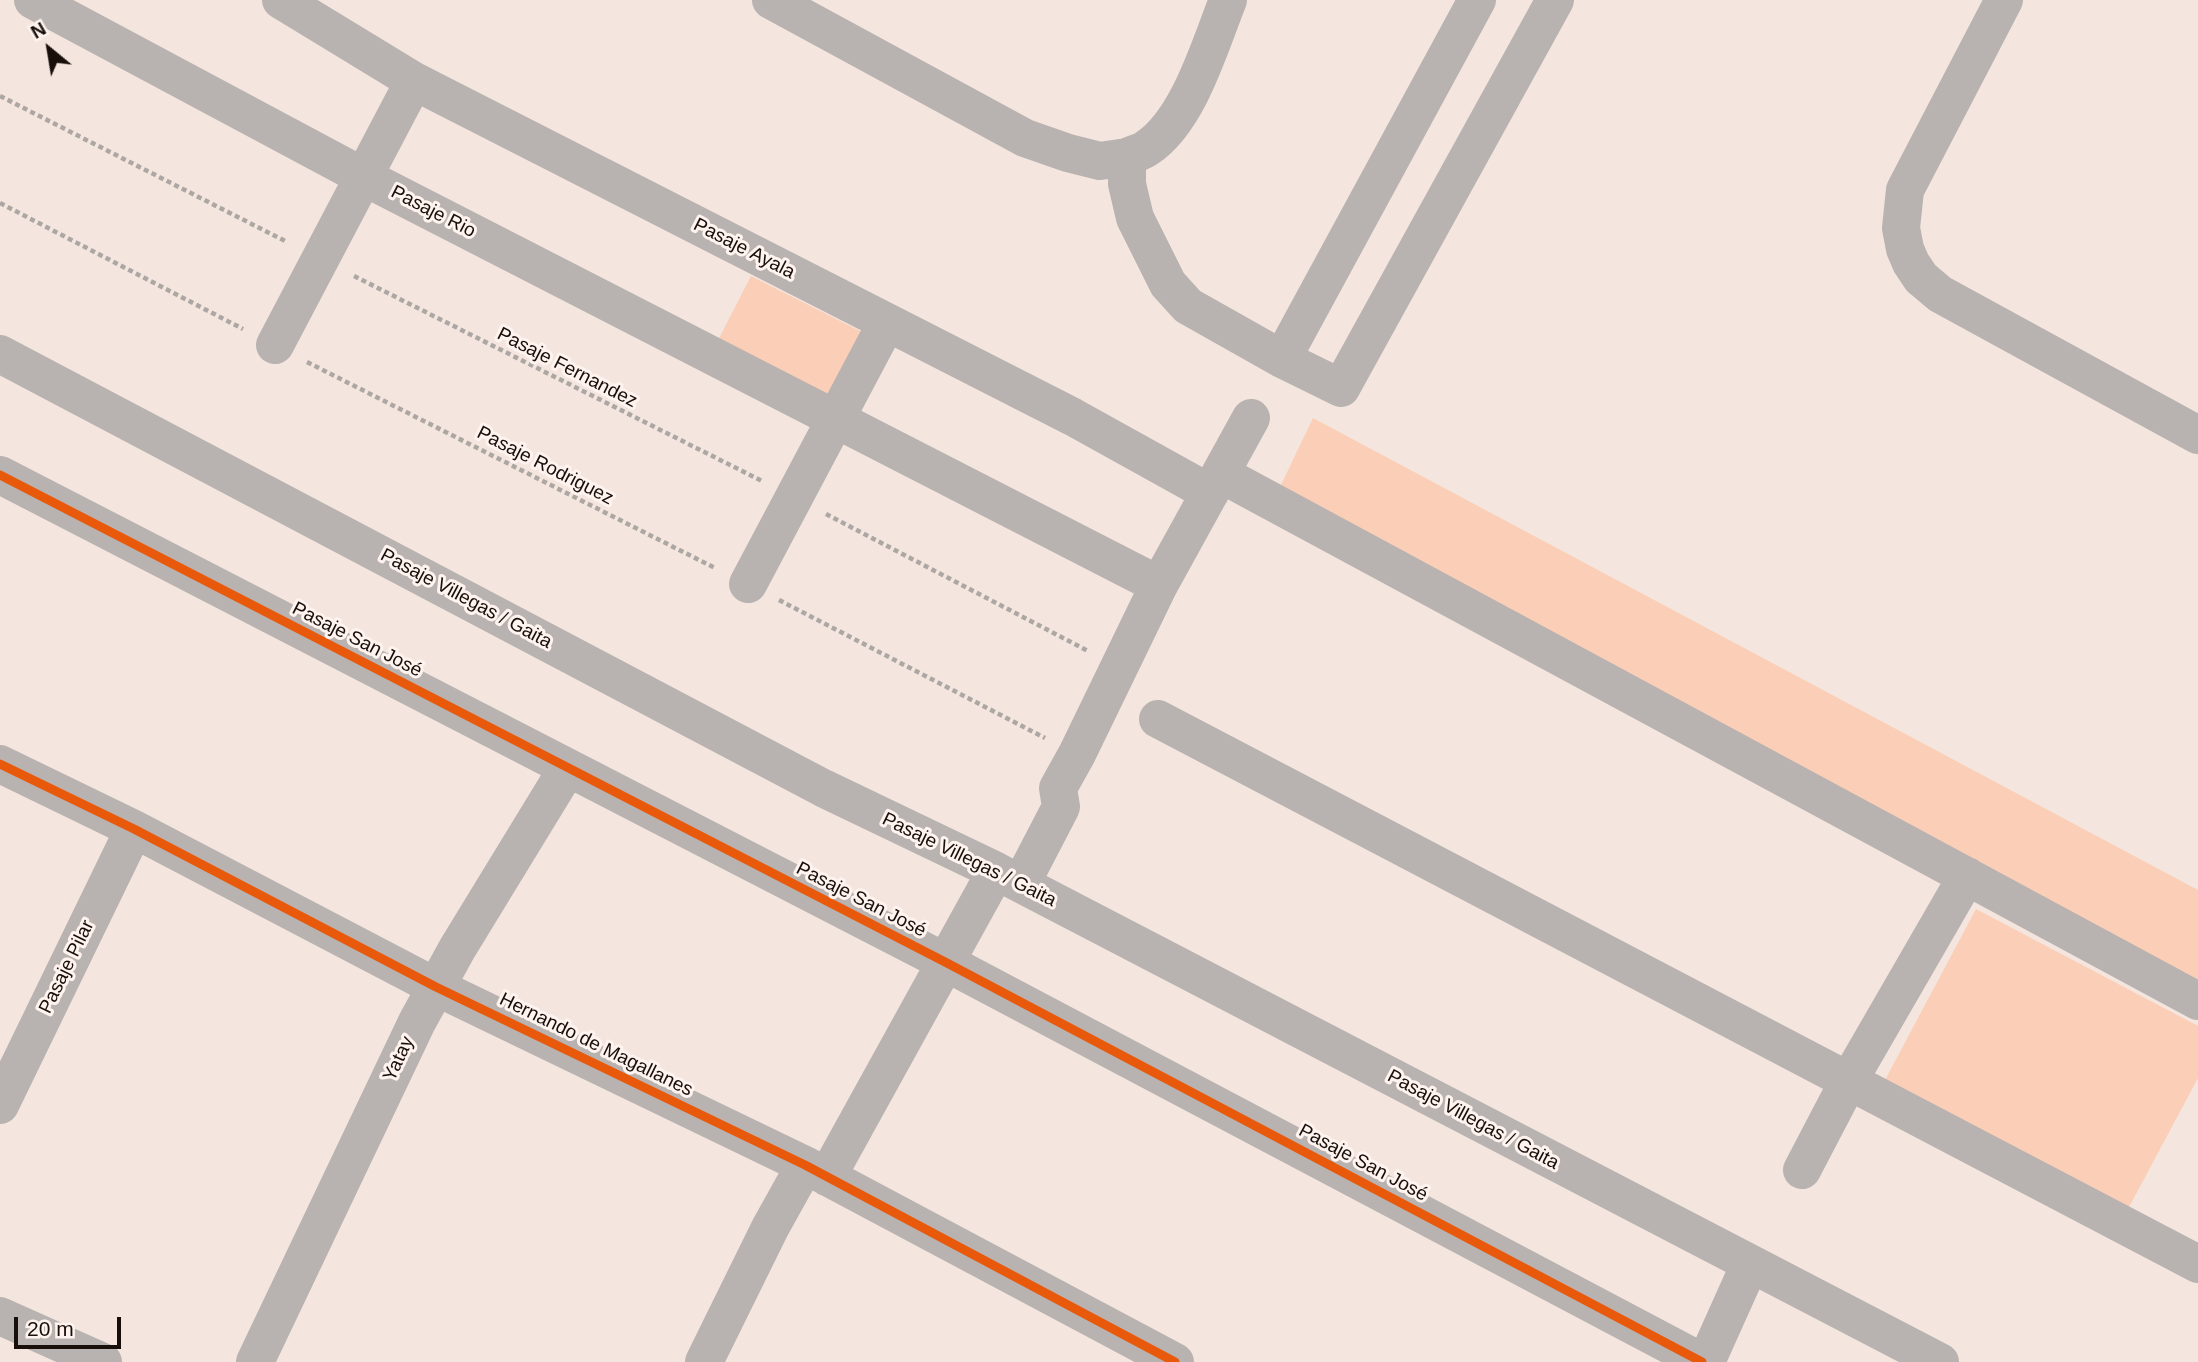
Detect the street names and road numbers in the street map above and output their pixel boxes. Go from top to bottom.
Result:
street label: Pasaje Rio [387,181,479,243]
street label: Pasaje Ayala [690,214,798,284]
street label: Pasaje Fernandez [493,323,641,413]
street label: Pasaje Rodriguez [473,422,617,510]
street label: Pasaje Villegas / Gaita [376,544,556,654]
street label: Pasaje San José [288,597,426,683]
street label: Pasaje Villegas / Gaita [878,808,1060,912]
street label: Pasaje San José [792,857,930,943]
street label: Pasaje Pilar [35,916,99,1018]
street label: Hernando de Magallanes [496,988,696,1102]
street label: Yatay [379,1033,419,1085]
street label: Pasaje Villegas / Gaita [1383,1065,1563,1175]
street label: Pasaje San José [1295,1119,1431,1207]

